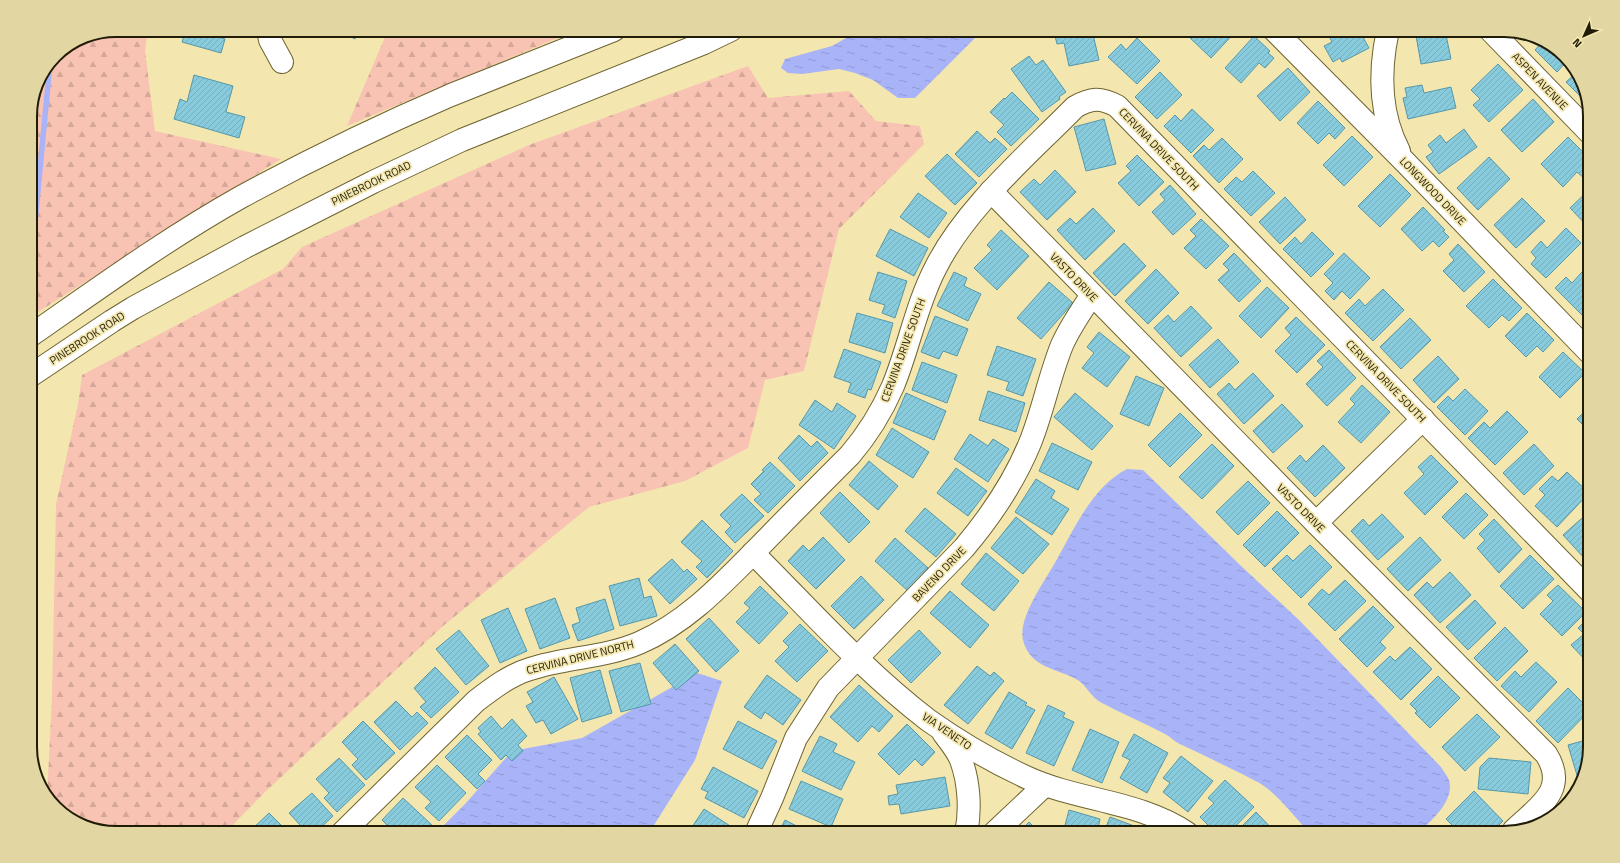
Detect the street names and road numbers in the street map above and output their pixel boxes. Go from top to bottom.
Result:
street label: ASPEN AVENUE [1508,49,1572,113]
street label: CERVINA DRIVE SOUTH [1115,104,1203,194]
street label: LONGWOOD DRIVE [1396,153,1470,229]
street label: PINEBROOK ROAD [328,157,414,209]
street label: VASTO DRIVE [1046,249,1102,305]
street label: CERVINA DRIVE SOUTH [877,296,929,404]
street label: PINEBROOK ROAD [46,308,128,368]
street label: CERVINA DRIVE SOUTH [1342,336,1430,426]
street label: VASTO DRIVE [1273,480,1329,536]
street label: BAVENO DRIVE [908,543,970,605]
street label: CERVINA DRIVE NORTH [525,636,635,678]
street label: VIA VENETO [919,708,975,754]

